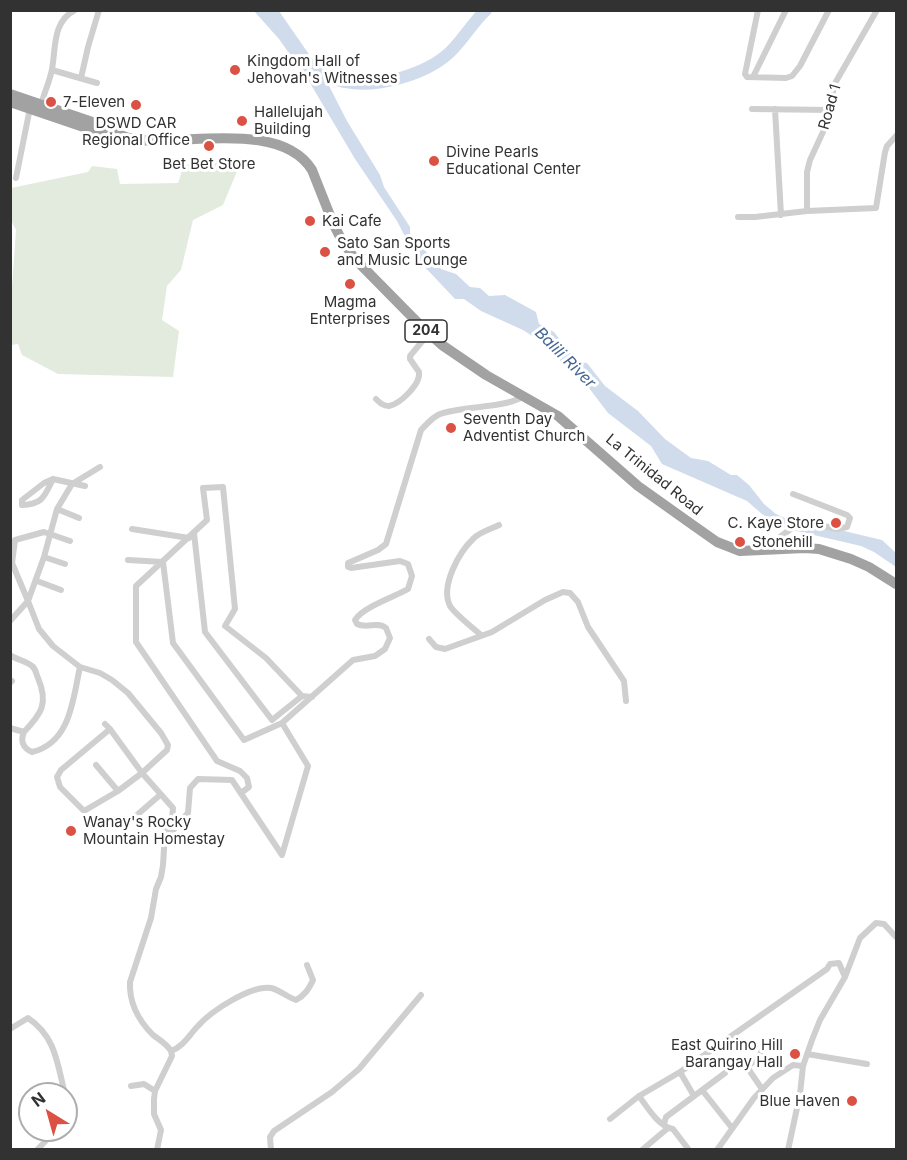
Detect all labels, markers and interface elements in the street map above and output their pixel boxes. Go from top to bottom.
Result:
place label: Kingdom Hall of Jehovah's Witnesses [247,52,398,87]
marker: Kingdom Hall of Jehovah's Witnesses [228,63,242,77]
street label: Road 1 [815,82,845,132]
place label: 7-Eleven [63,93,125,111]
marker: 7-Eleven [44,95,58,109]
marker: DSWD CAR Regional Office [129,98,143,112]
place label: Hallelujah Building [254,103,323,138]
place label: DSWD CAR Regional Office [82,114,190,149]
marker: Hallelujah Building [235,114,249,128]
marker: Bet Bet Store [202,139,216,153]
place label: Divine Pearls Educational Center [446,143,581,178]
marker: Divine Pearls Educational Center [427,154,441,168]
place label: Bet Bet Store [163,155,255,173]
place label: Kai Cafe [322,212,382,230]
marker: Kai Cafe [303,214,317,228]
place label: Sato San Sports and Music Lounge [337,234,468,269]
marker: Sato San Sports and Music Lounge [318,245,332,259]
marker: Magma Enterprises [343,277,357,291]
place label: Magma Enterprises [310,293,390,328]
road number: 204 [405,320,447,342]
water label: Balili River [530,323,600,393]
place label: Seventh Day Adventist Church [463,410,585,445]
marker: Seventh Day Adventist Church [444,421,458,435]
street label: La Trinidad Road [602,431,706,519]
place label: C. Kaye Store [728,514,824,532]
marker: C. Kaye Store [829,516,843,530]
place label: Stonehill [752,533,813,551]
marker: Stonehill [733,535,747,549]
place label: Wanay's Rocky Mountain Homestay [83,813,225,848]
marker: Wanay's Rocky Mountain Homestay [64,824,78,838]
place label: East Quirino Hill Barangay Hall [671,1036,783,1071]
marker: East Quirino Hill Barangay Hall [788,1047,802,1061]
north arrow [18,1082,78,1142]
text: N [27,1088,49,1111]
place label: Blue Haven [760,1092,840,1110]
marker: Blue Haven [845,1094,859,1108]

